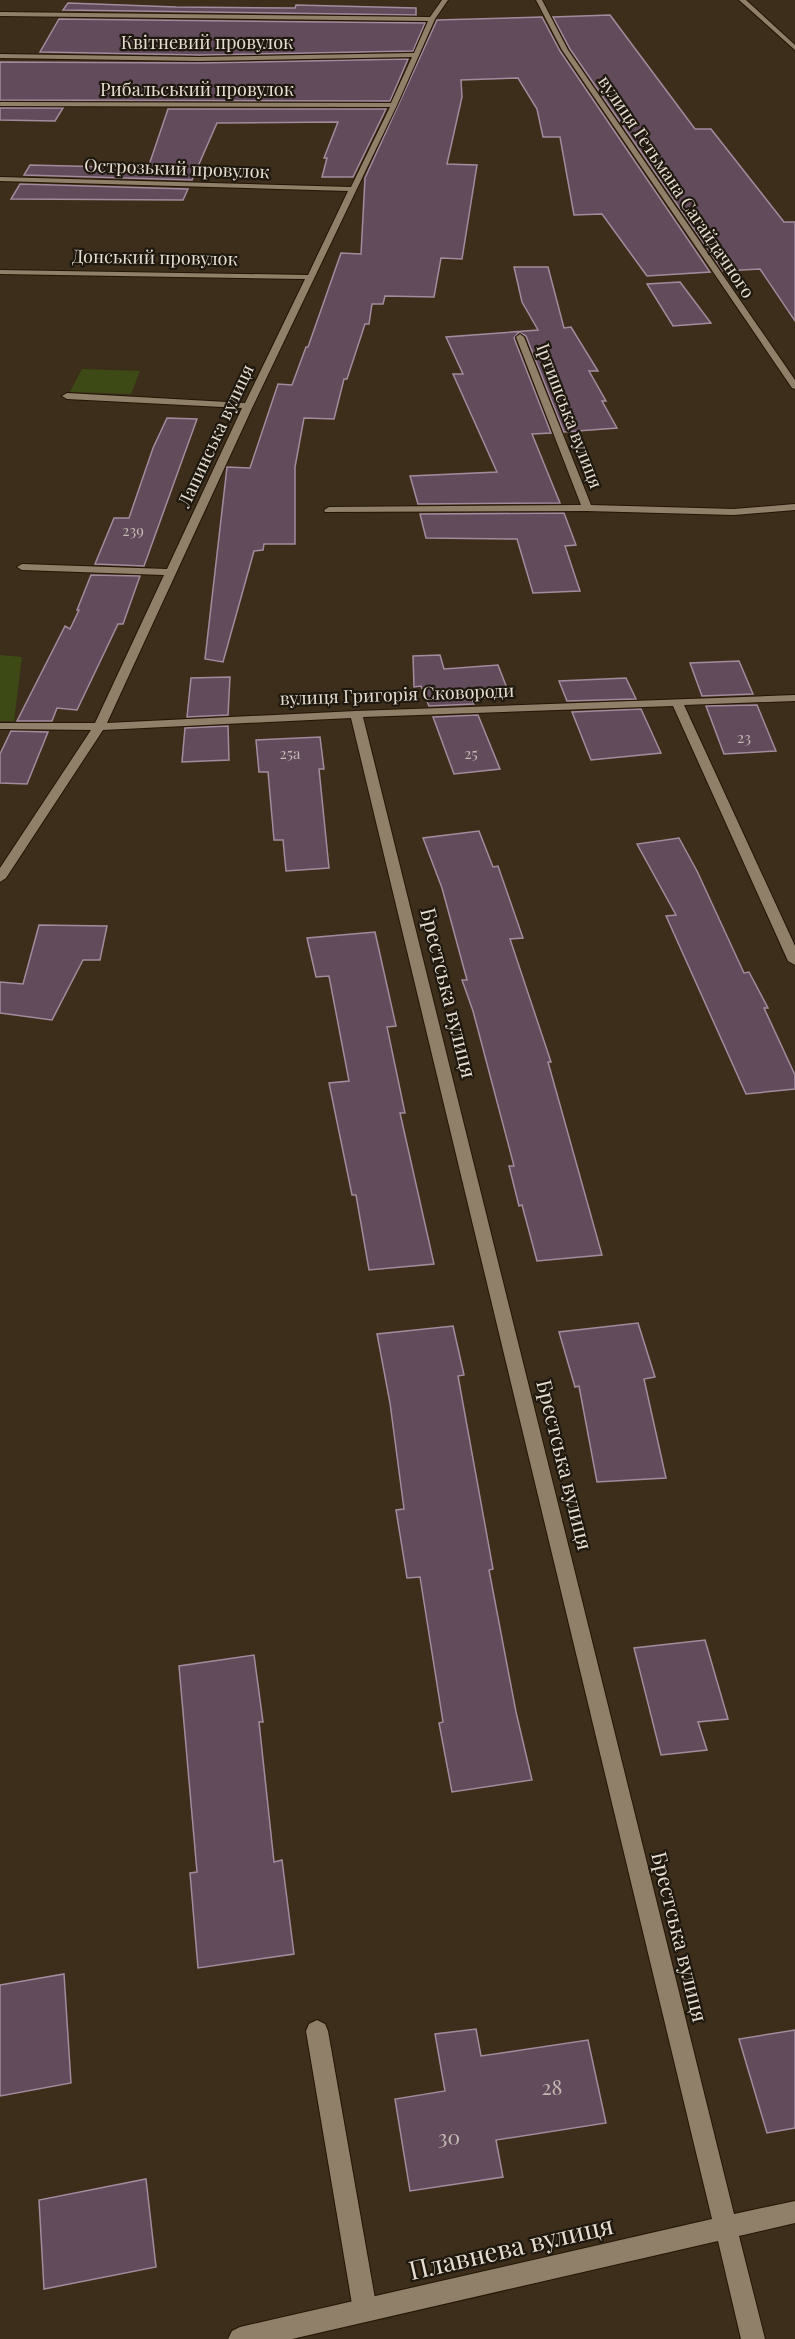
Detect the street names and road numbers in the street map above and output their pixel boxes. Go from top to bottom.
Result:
street label: Квітневий провулок [121,30,293,54]
street label: вулиця Гетьмана Сагайдачного [593,70,761,303]
street label: Рибальський провулок [100,77,294,101]
street label: Острозький провулок [84,153,270,183]
street label: Донський провулок [72,244,238,270]
street label: Іртишська вулиця [531,340,609,492]
street label: Лапинська вулиця [171,360,259,512]
street label: вулиця Григорія Сковороди [279,678,515,710]
street label: Брестська вулиця [415,904,485,1081]
street label: Брестська вулиця [531,1376,601,1553]
street label: Брестська вулиця [646,1848,716,2025]
street label: Плавнева вулиця [405,2206,616,2287]

